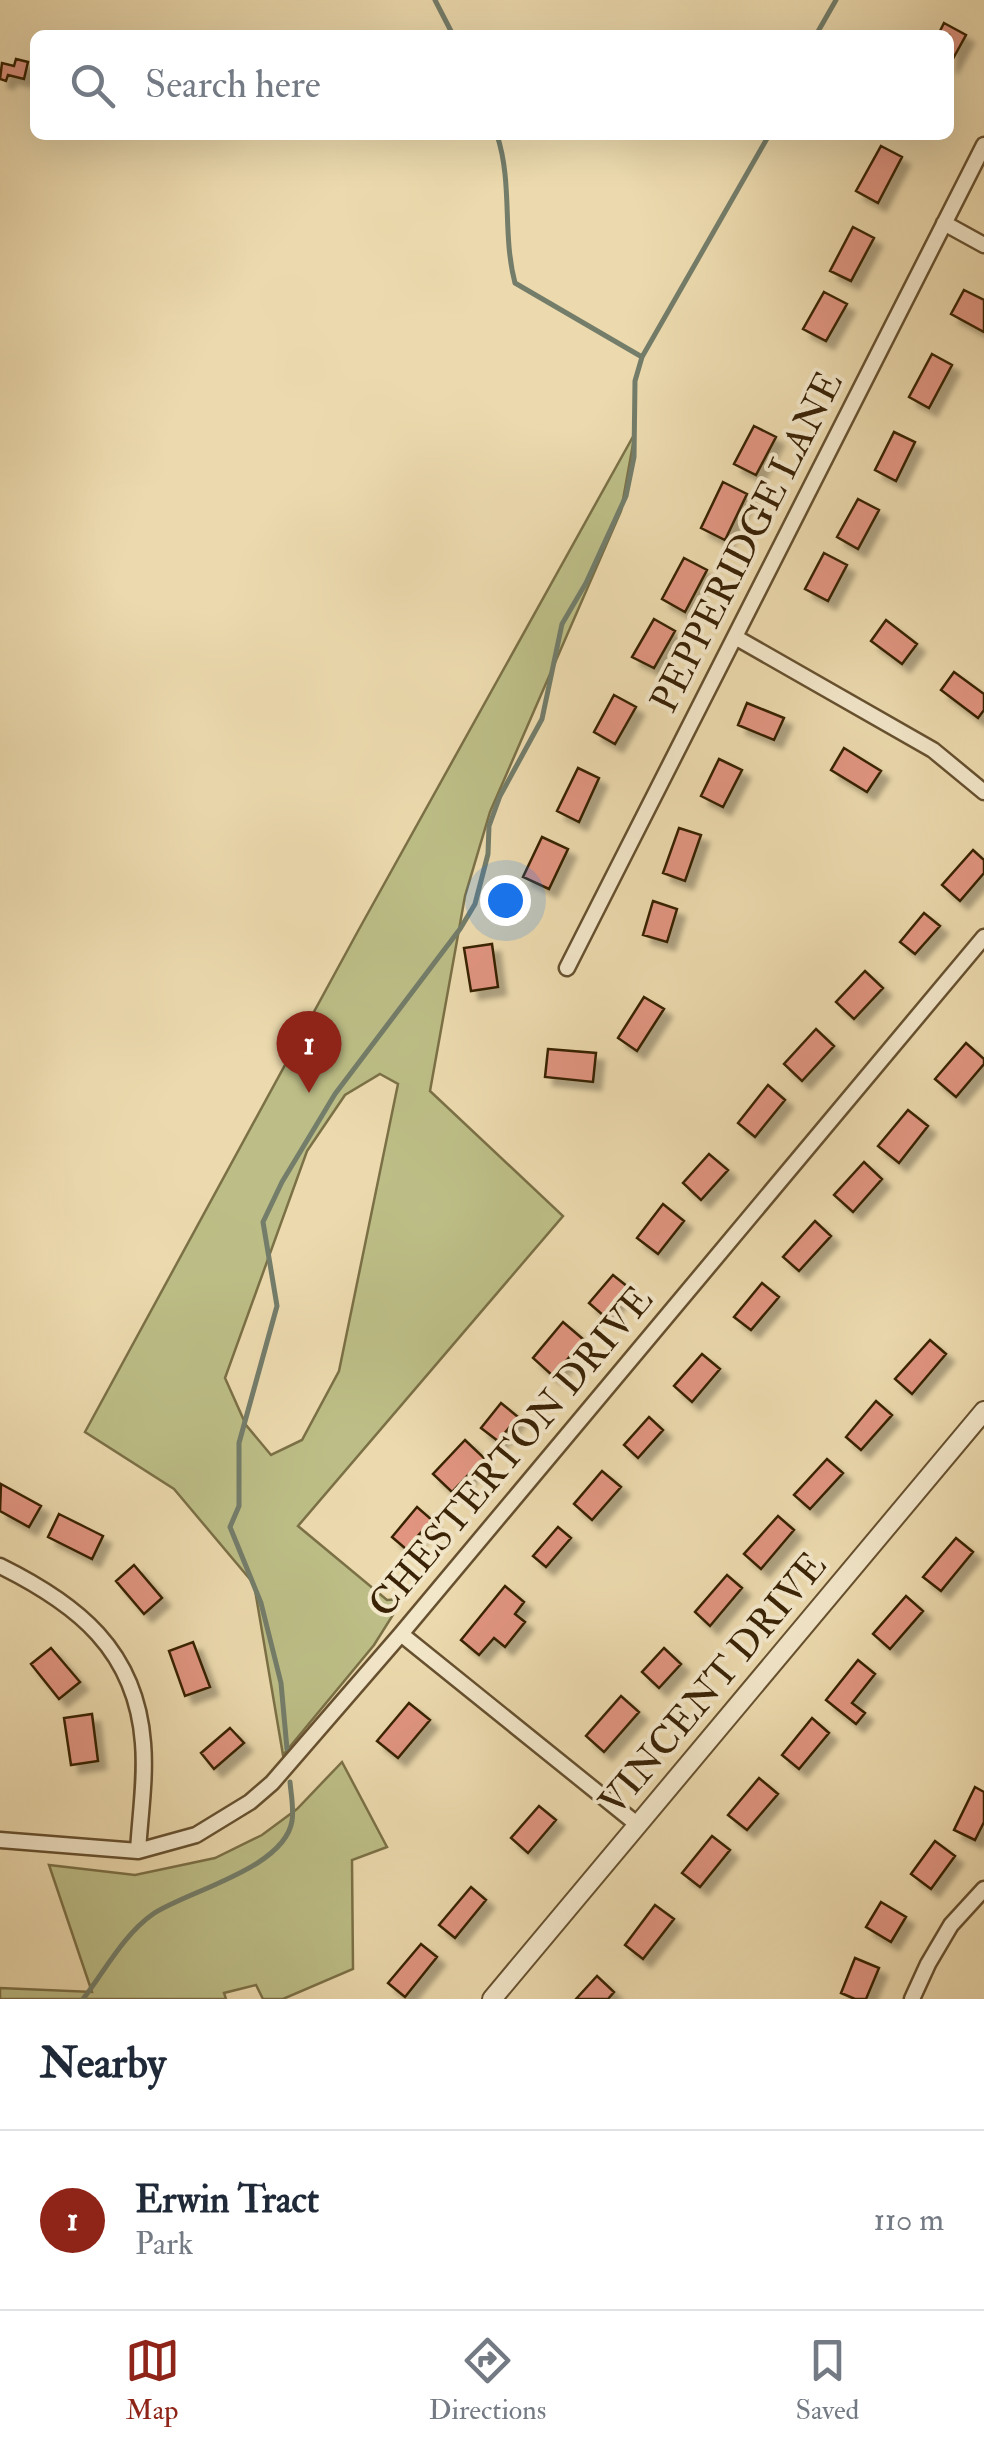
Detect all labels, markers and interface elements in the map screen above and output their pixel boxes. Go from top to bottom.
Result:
search box [30,30,954,140]
icon: search [65,58,120,113]
text: Search here [145,61,321,109]
street label: PEPPERIDGE LANE [640,364,854,720]
your location [480,875,531,926]
pin: 1 [276,1010,342,1093]
street label: CHESTERTON DRIVE [359,1277,663,1627]
street label: VINCENT DRIVE [589,1543,837,1825]
text: Nearby [40,2038,166,2090]
text: Erwin Tract [135,2176,319,2224]
text: 1 [67,2200,78,2240]
text: 110 m [873,2200,944,2240]
text: Park [135,2224,193,2264]
tab: Map [125,2333,180,2428]
tab: Directions [429,2333,546,2428]
tab: Saved [795,2333,859,2428]

